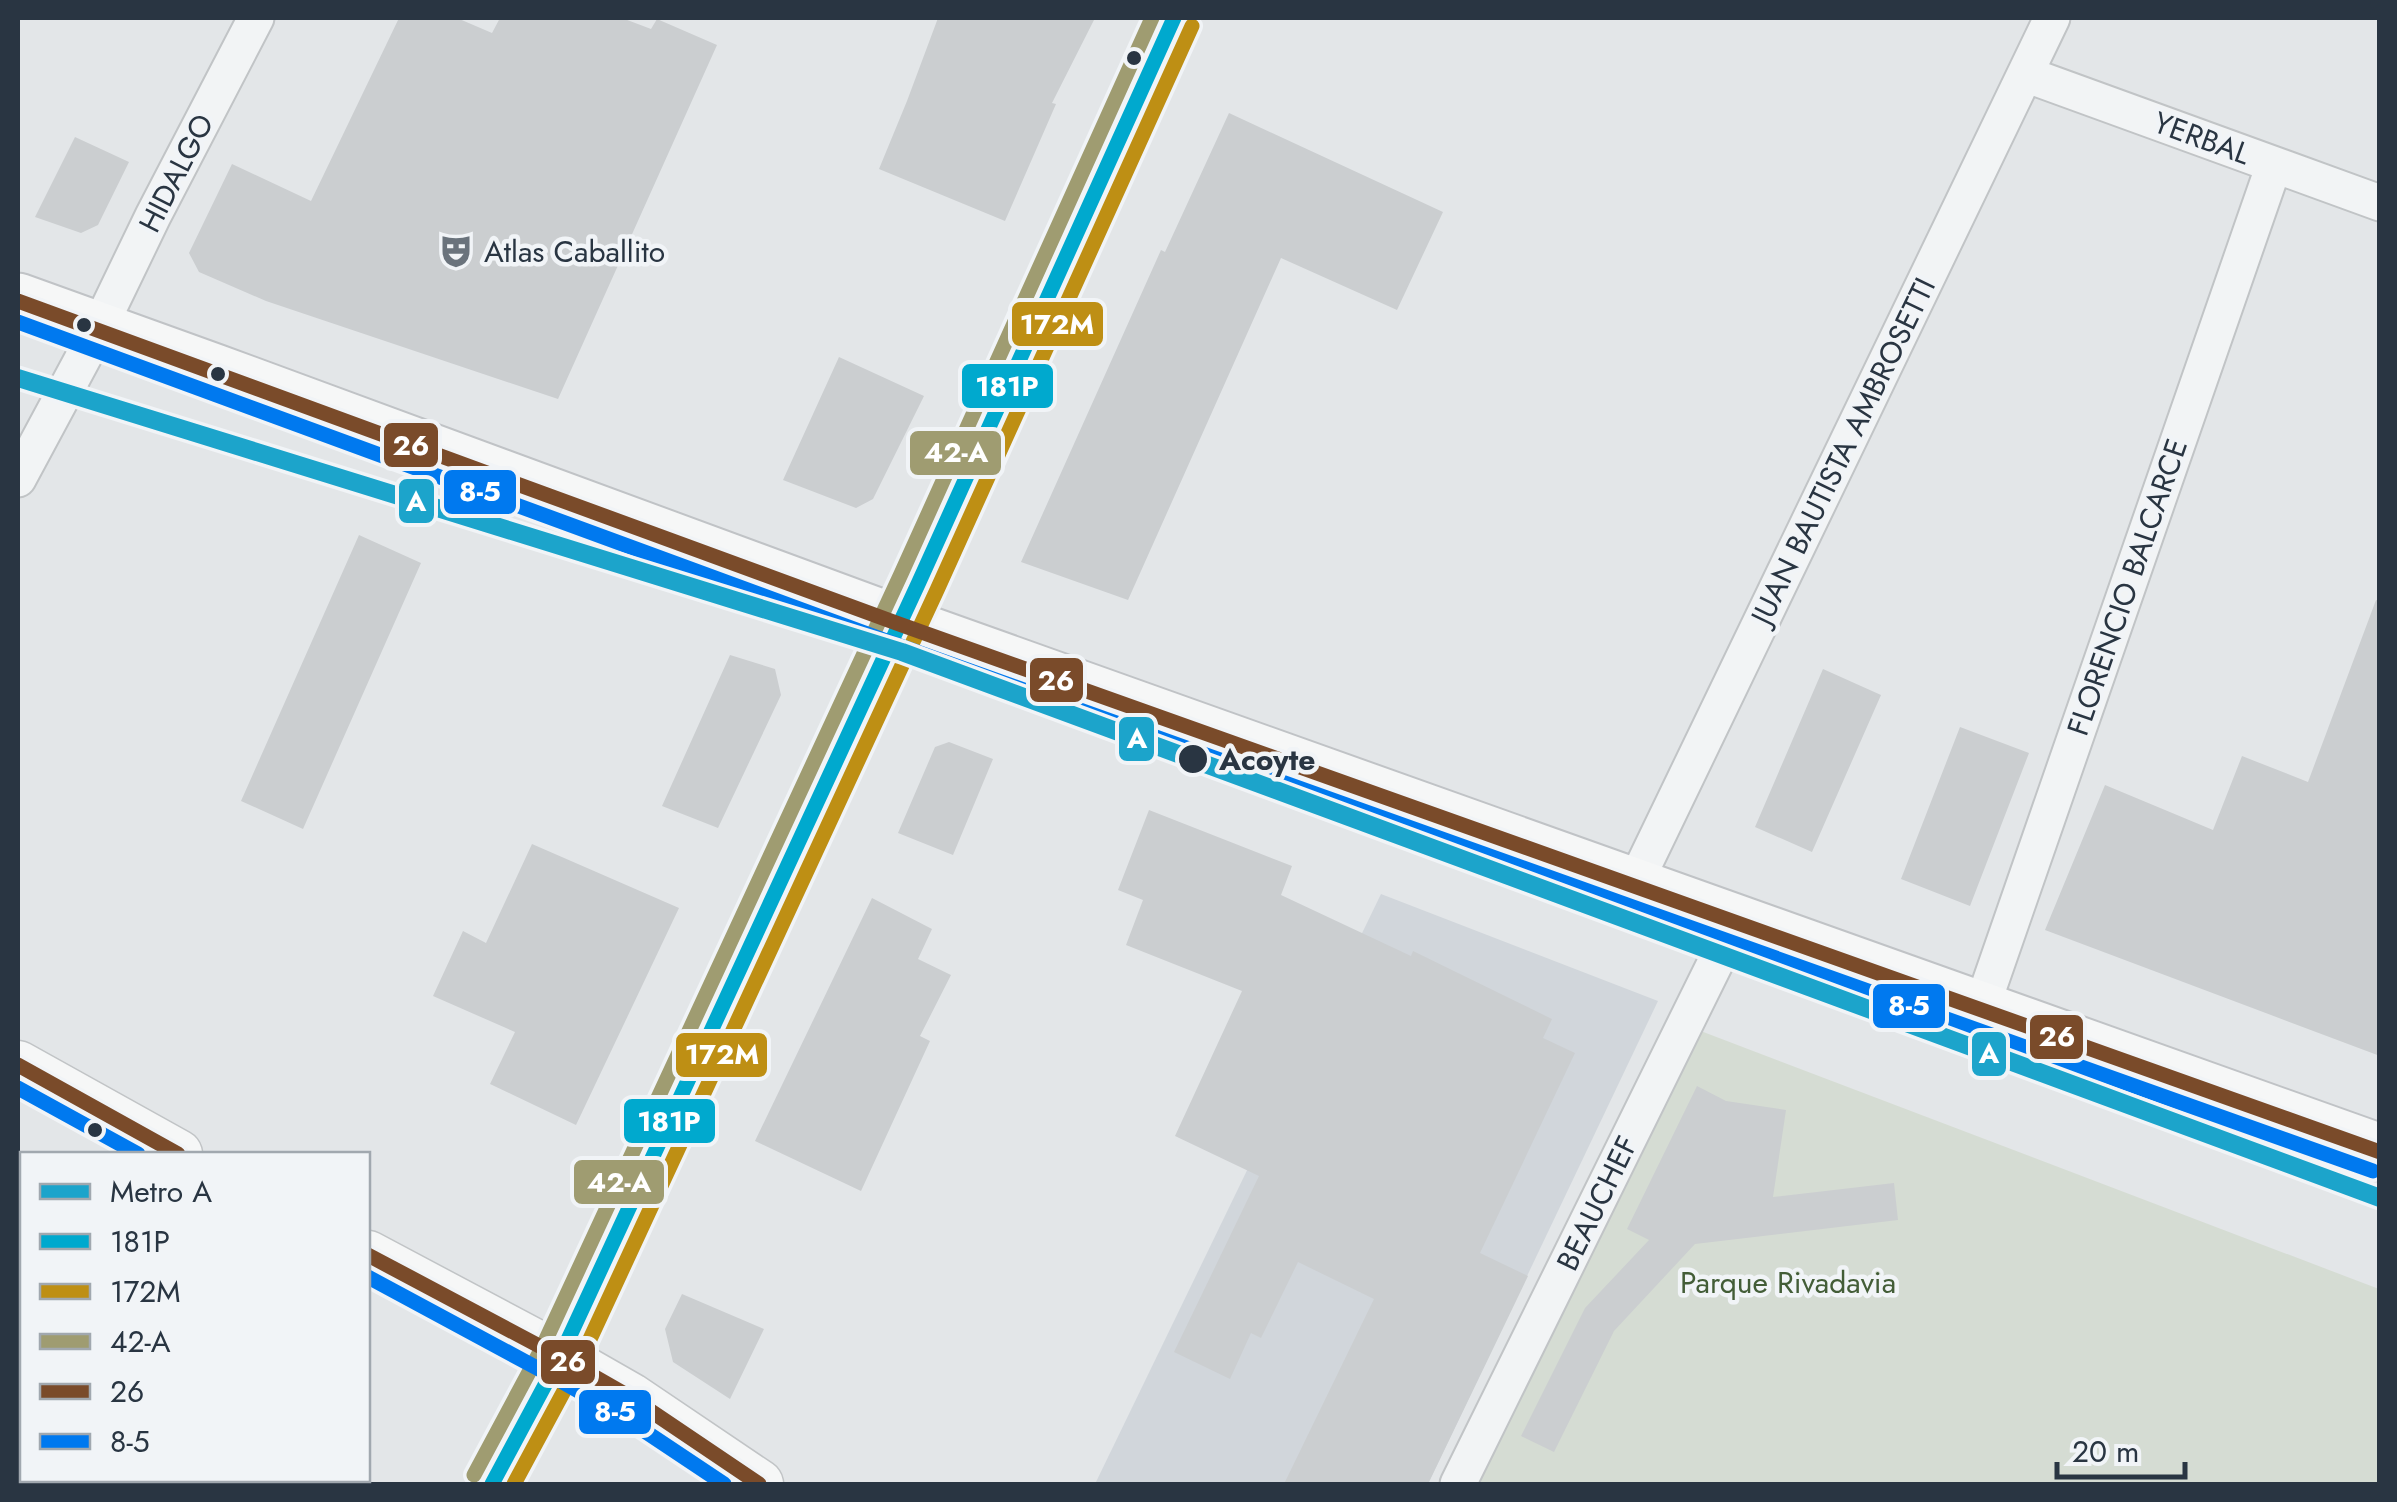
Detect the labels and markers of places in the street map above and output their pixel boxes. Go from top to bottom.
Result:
unlabelled marker [1124,48,1144,68]
place label: Atlas Caballito [484,230,665,273]
theatre icon: Atlas Caballito [437,232,475,270]
unlabelled marker [74,315,94,335]
unlabelled marker [208,364,228,384]
place label: Acoyte [1218,738,1315,781]
marker: Acoyte [1176,742,1210,776]
unlabelled marker [85,1120,105,1140]

